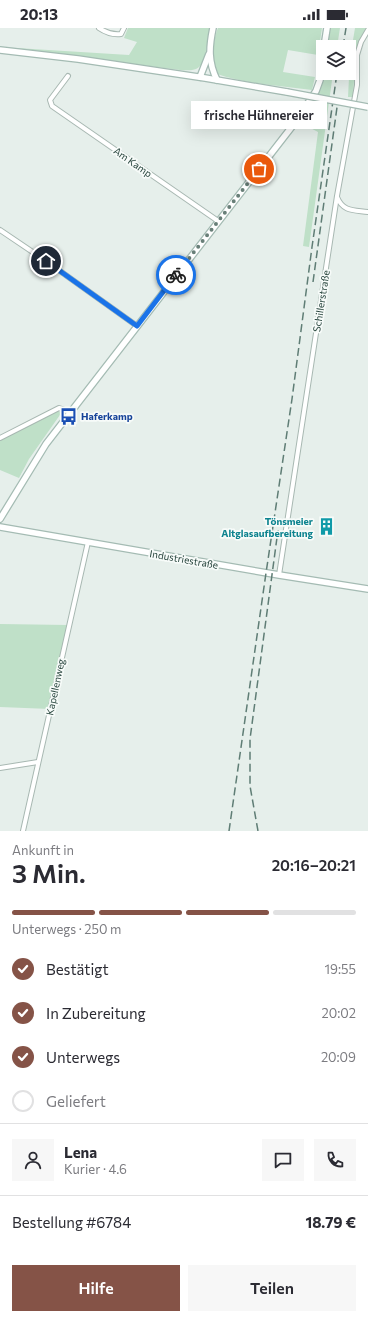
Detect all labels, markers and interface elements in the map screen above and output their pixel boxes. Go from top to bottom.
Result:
text: 20:13 [20,5,58,23]
map controls [316,40,356,80]
button: layers [316,40,356,80]
callout: frische Hühnereier [191,101,327,129]
text: frische Hühnereier [204,107,314,123]
street label: Am Kamp [111,144,155,180]
pin [242,152,276,186]
icon: bag [248,158,270,180]
pin [29,244,63,278]
icon: home [35,250,57,272]
courier [156,255,196,295]
icon: bike [165,264,187,286]
street label: Schillerstraße [310,269,332,333]
bus stop icon: Haferkamp [58,406,78,426]
place label: Haferkamp [81,410,133,422]
place label: Tönsmeier Altglasaufbereitung [221,515,313,539]
building icon: Tönsmeier Altglasaufbereitung [316,517,336,537]
street label: Industriestraße [149,547,219,571]
street label: Kapellenweg [43,657,67,716]
text: Ankunft in [12,842,74,858]
text: 20:16–20:21 [272,856,356,874]
text: 3 Min. [12,857,86,888]
text: Unterwegs · 250 m [12,921,121,937]
icon: check [12,958,34,980]
text: Bestätigt [46,960,109,978]
text: 19:55 [325,961,356,977]
icon: check [12,1002,34,1024]
text: In Zubereitung [46,1004,146,1022]
text: 20:02 [322,1005,356,1021]
icon: check [12,1046,34,1068]
text: Unterwegs [46,1048,120,1066]
text: 20:09 [321,1049,356,1065]
text: Geliefert [46,1092,106,1110]
button: person [12,1139,54,1181]
button: chat [262,1139,304,1181]
button: phone [314,1139,356,1181]
text: Lena [64,1143,97,1161]
text: Kurier · 4.6 [64,1161,127,1177]
text: Bestellung #6784 [12,1213,131,1231]
text: 18.79 € [305,1213,356,1231]
button: Hilfe [12,1265,180,1311]
button: Teilen [188,1265,356,1311]

